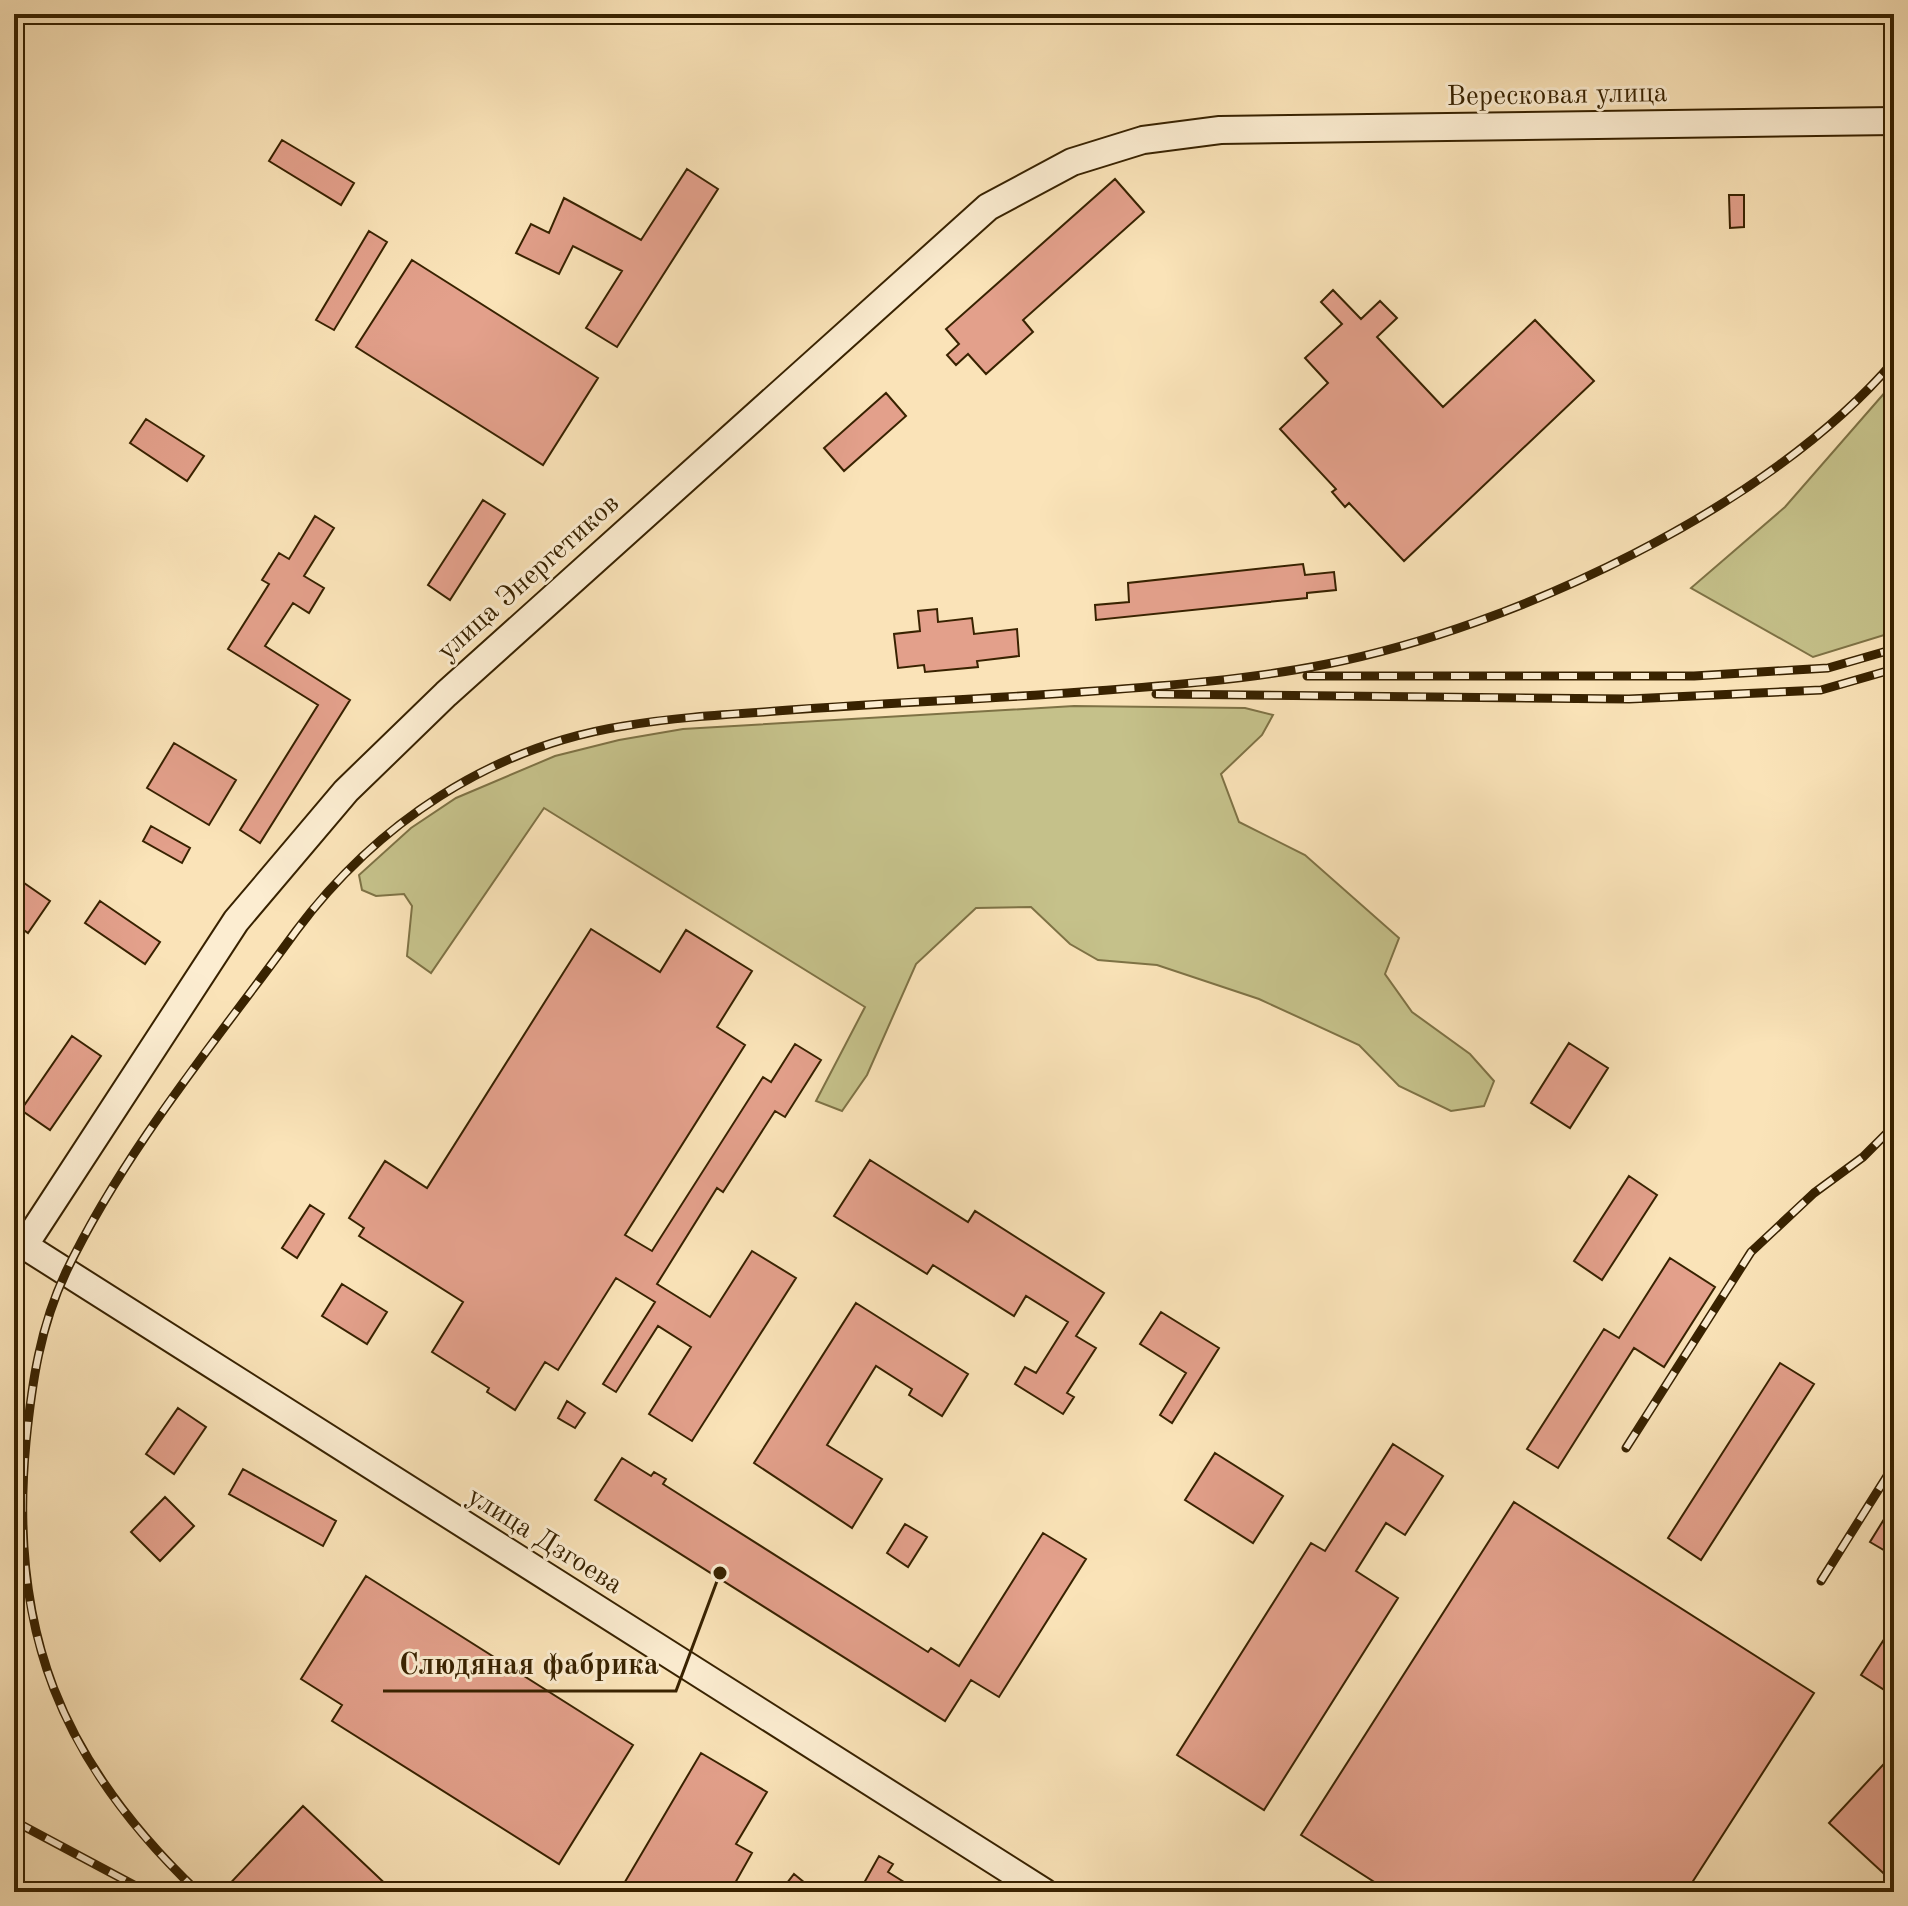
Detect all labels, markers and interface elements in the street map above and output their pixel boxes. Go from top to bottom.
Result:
street label: Вересковая улица [1446,80,1668,112]
street label: улица Энергетиков [433,490,625,667]
street label: улица Дзгоева [462,1483,627,1600]
callout: Слюдяная фабрика [383,1637,676,1691]
text: Слюдяная фабрика [399,1651,659,1681]

